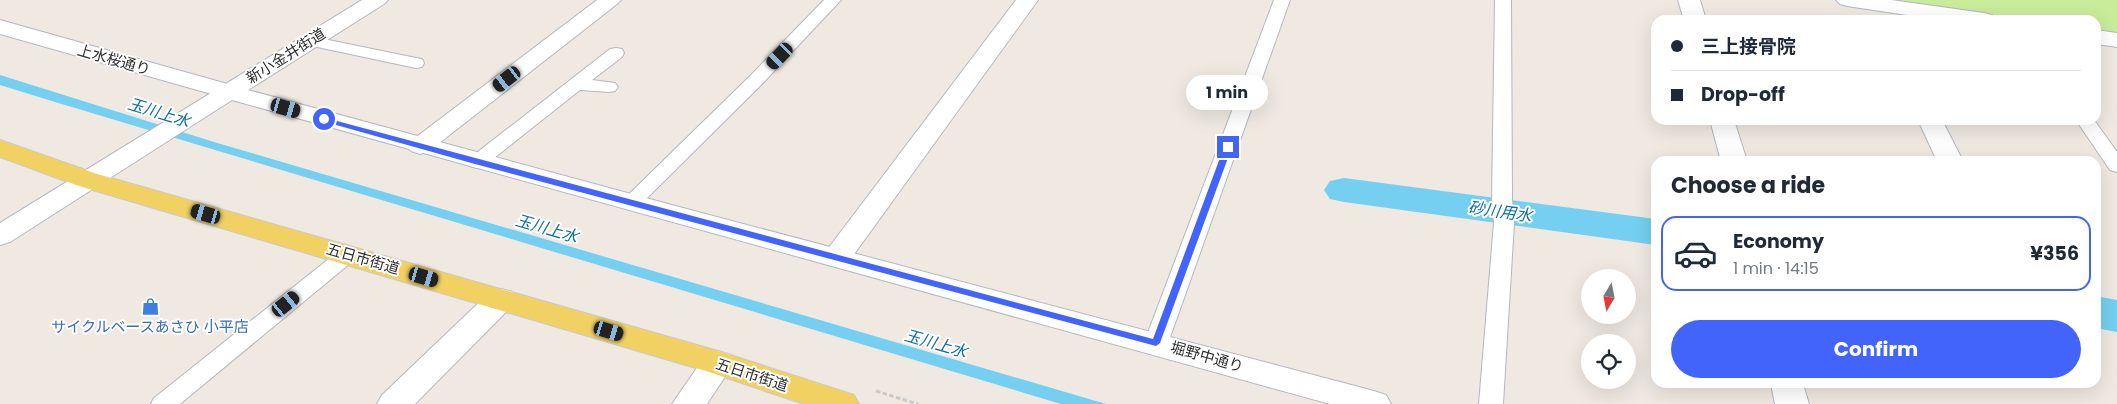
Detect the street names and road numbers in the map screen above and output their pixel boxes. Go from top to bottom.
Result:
street label: 新小金井街道 [242,23,329,88]
street label: 上水桜通り [75,39,153,80]
street label: 五日市街道 [324,238,402,279]
street label: 堀野中通り [1168,336,1246,377]
street label: 五日市街道 [713,353,791,396]

